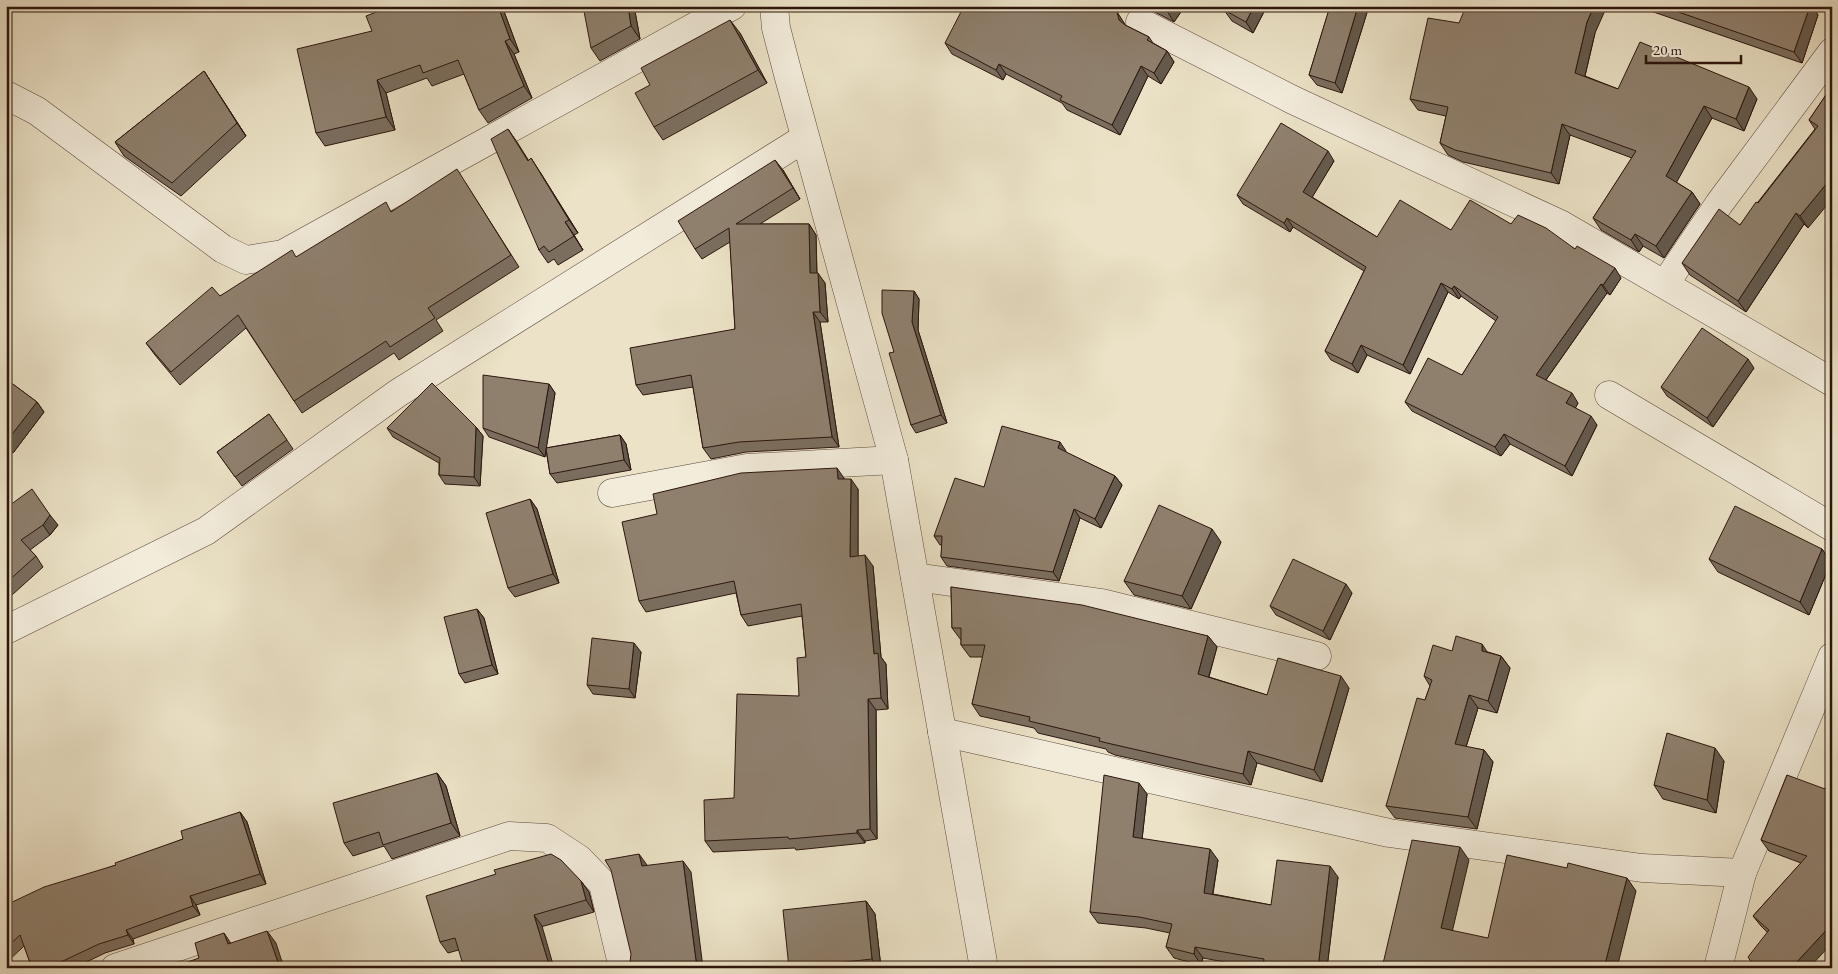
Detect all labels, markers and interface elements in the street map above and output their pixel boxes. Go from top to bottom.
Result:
scale bar [1646,32,1740,64]
text: 20 m [1653,40,1682,59]

